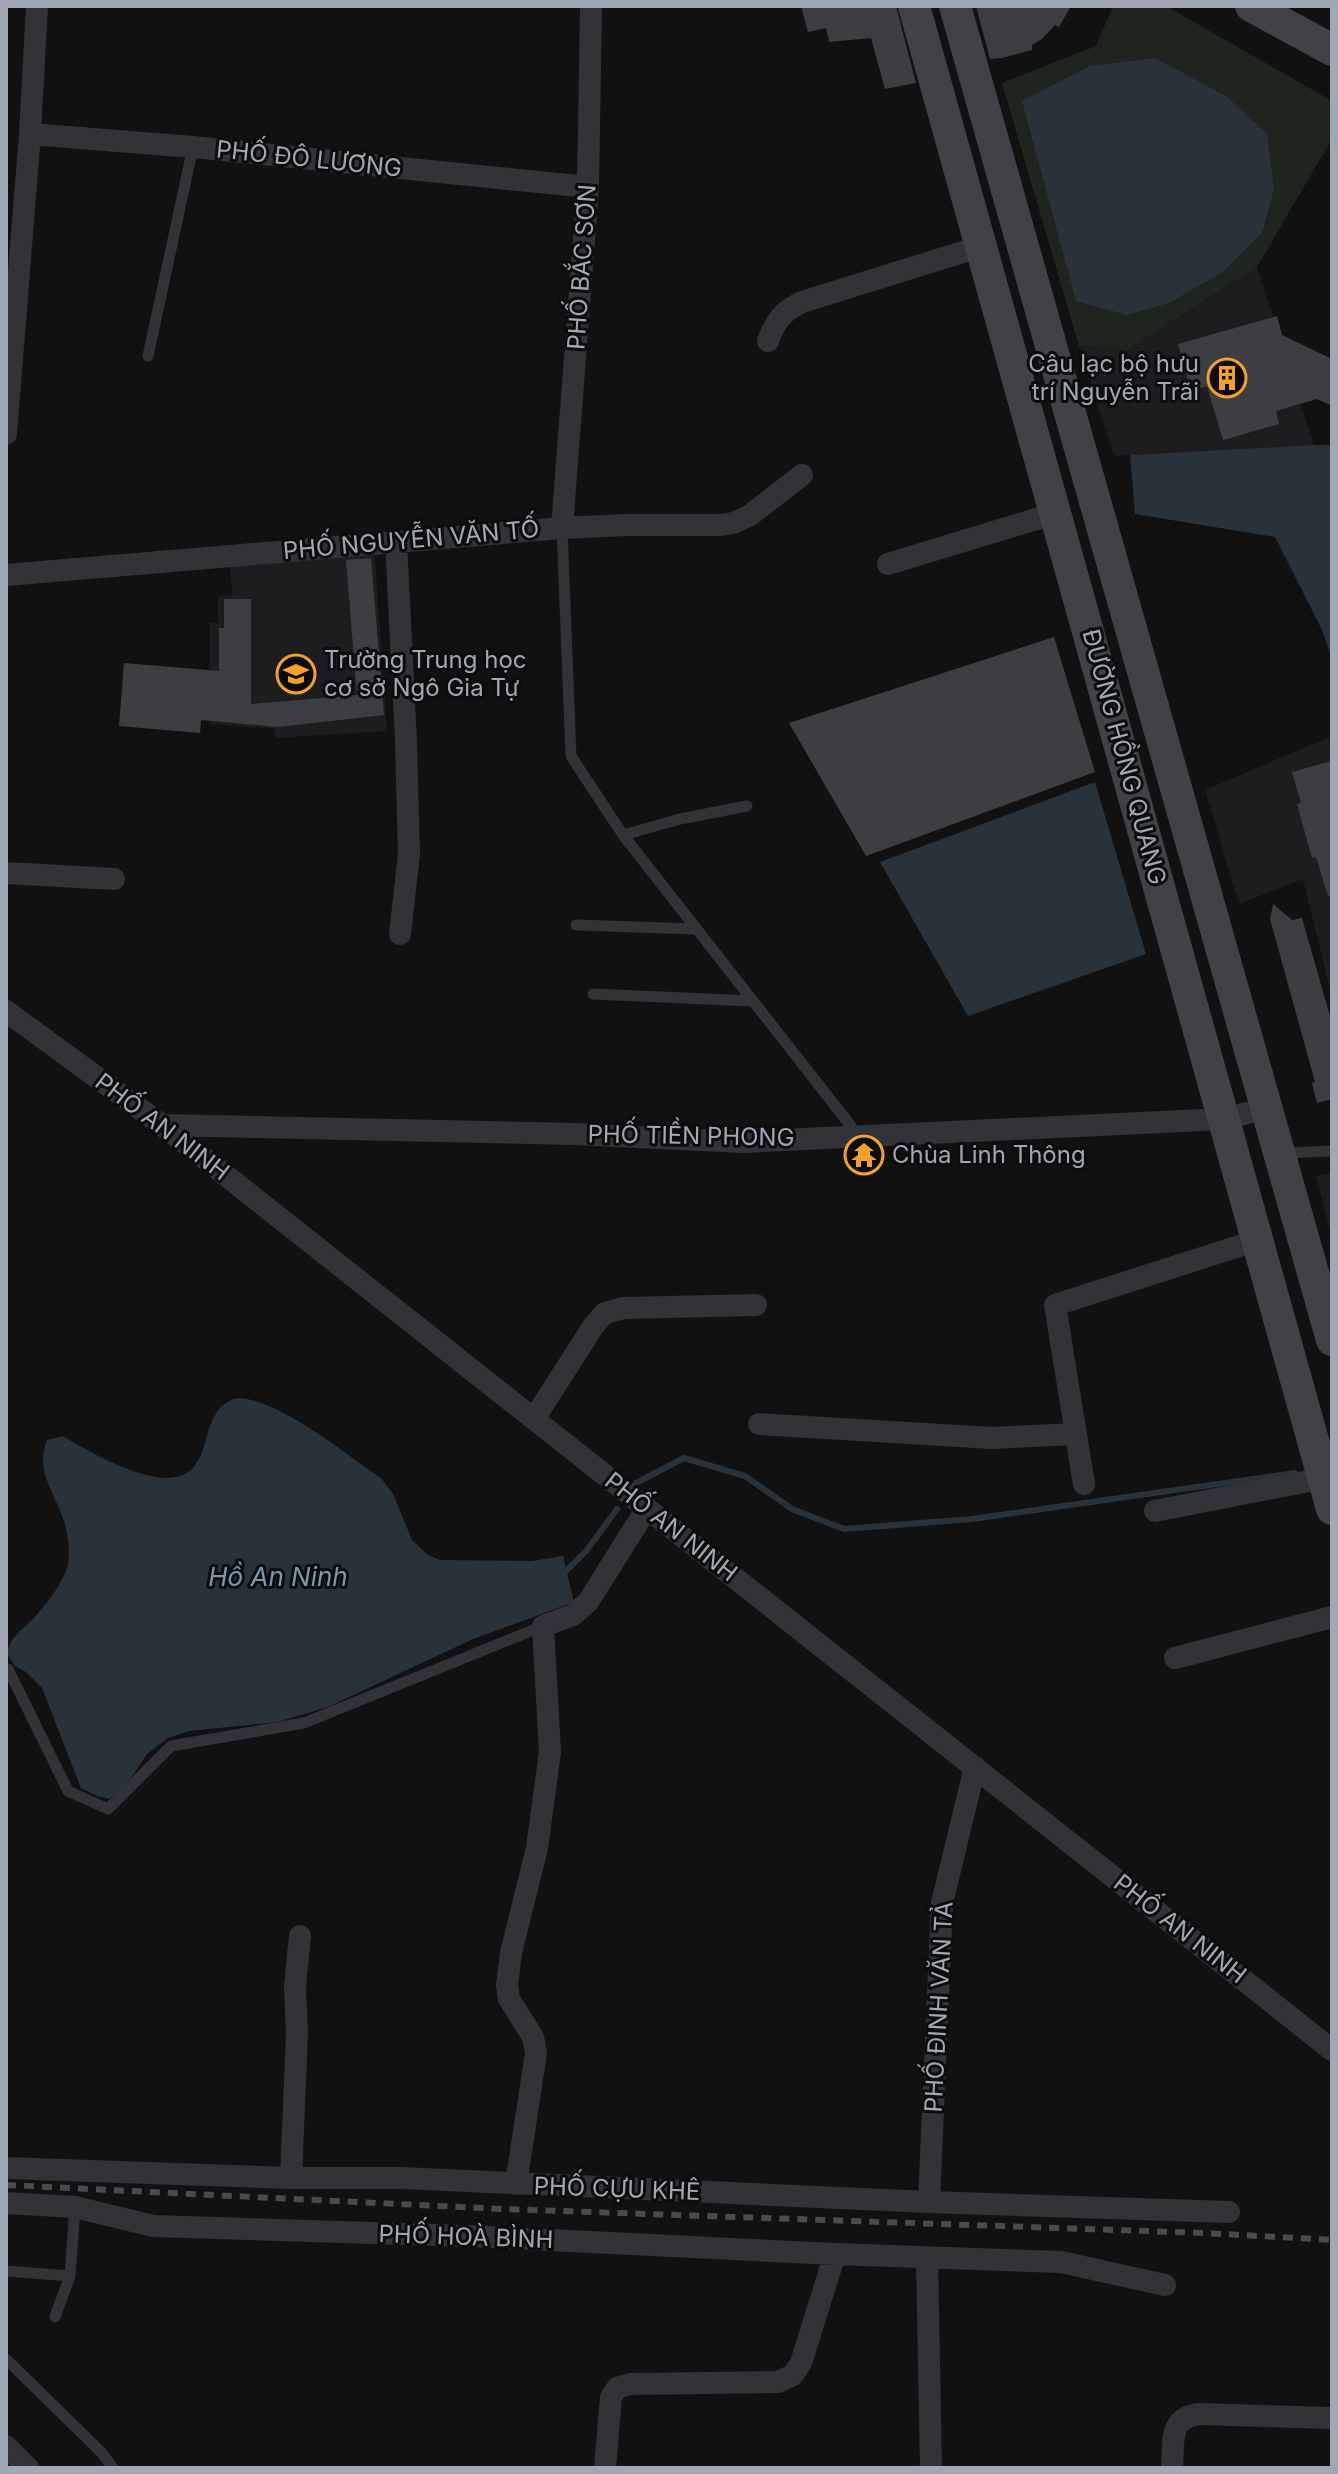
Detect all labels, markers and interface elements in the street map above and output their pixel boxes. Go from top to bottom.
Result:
street label: PHỐ ĐÔ LƯƠNG [215,130,404,183]
street label: PHỐ BẮC SƠN [557,183,602,351]
place label: Câu lạc bộ hưu trí Nguyễn Trãi [1028,349,1199,406]
building icon: Câu lạc bộ hưu trí Nguyễn Trãi [1206,357,1248,399]
street label: PHỐ NGUYỄN VĂN TỐ [281,510,540,565]
street label: ĐƯỜNG HỒNG QUANG [1076,625,1176,888]
place label: Trường Trung học cơ sở Ngô Gia Tự [324,645,527,702]
school or university icon: Trường Trung học cơ sở Ngô Gia Tự [275,653,317,695]
street label: PHỐ AN NINH [90,1064,237,1186]
street label: PHỐ TIỀN PHONG [587,1115,795,1152]
temple icon: Chùa Linh Thông [843,1134,885,1176]
place label: Chùa Linh Thông [892,1140,1086,1169]
street label: PHỐ AN NINH [599,1463,746,1587]
water label: Hồ An Ninh [208,1561,348,1592]
street label: PHỐ AN NINH [1108,1865,1255,1989]
street label: PHỐ ĐINH VĂN TẢ [915,1901,959,2113]
street label: PHỐ CỰU KHÊ [533,2167,701,2206]
street label: PHỐ HOÀ BÌNH [378,2215,554,2254]

